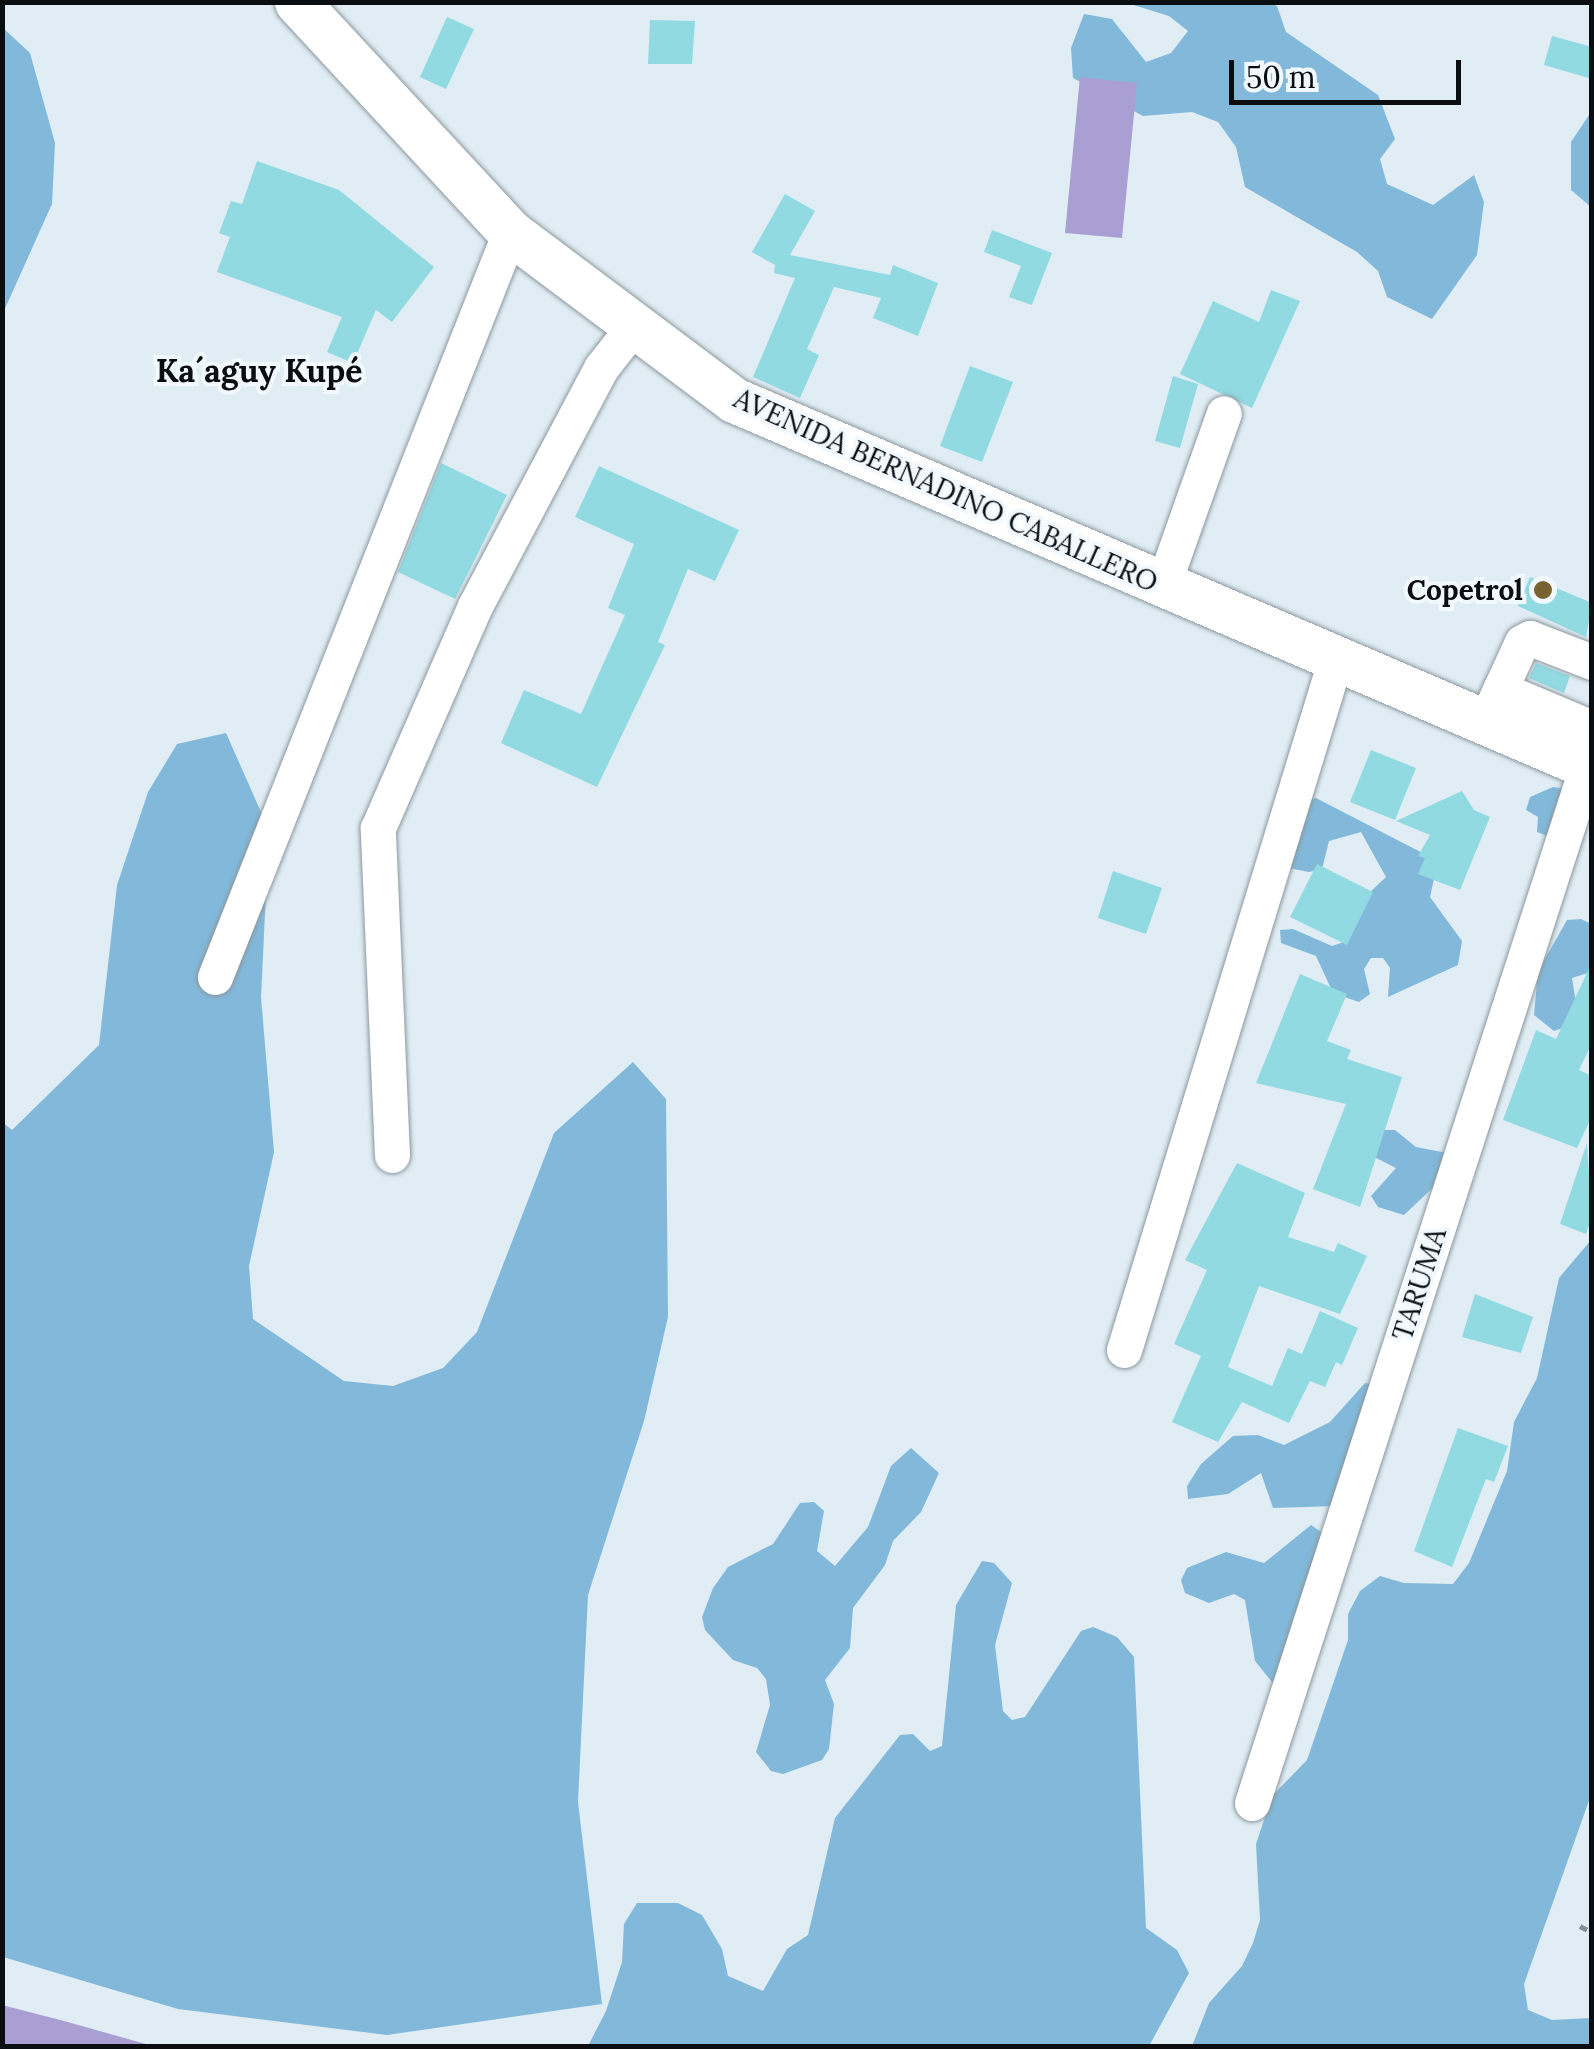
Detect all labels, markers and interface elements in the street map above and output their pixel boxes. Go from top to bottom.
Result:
scale bar [1234,40,1466,102]
text: 50 m [1246,58,1316,96]
district label: Ka´aguy Kupé [156,352,362,390]
street label: AVENIDA BERNADINO CABALLERO [729,381,1163,599]
place label: Copetrol [1407,573,1523,607]
marker: Copetrol [1532,579,1554,601]
street label: TARUMA [1385,1223,1453,1345]

